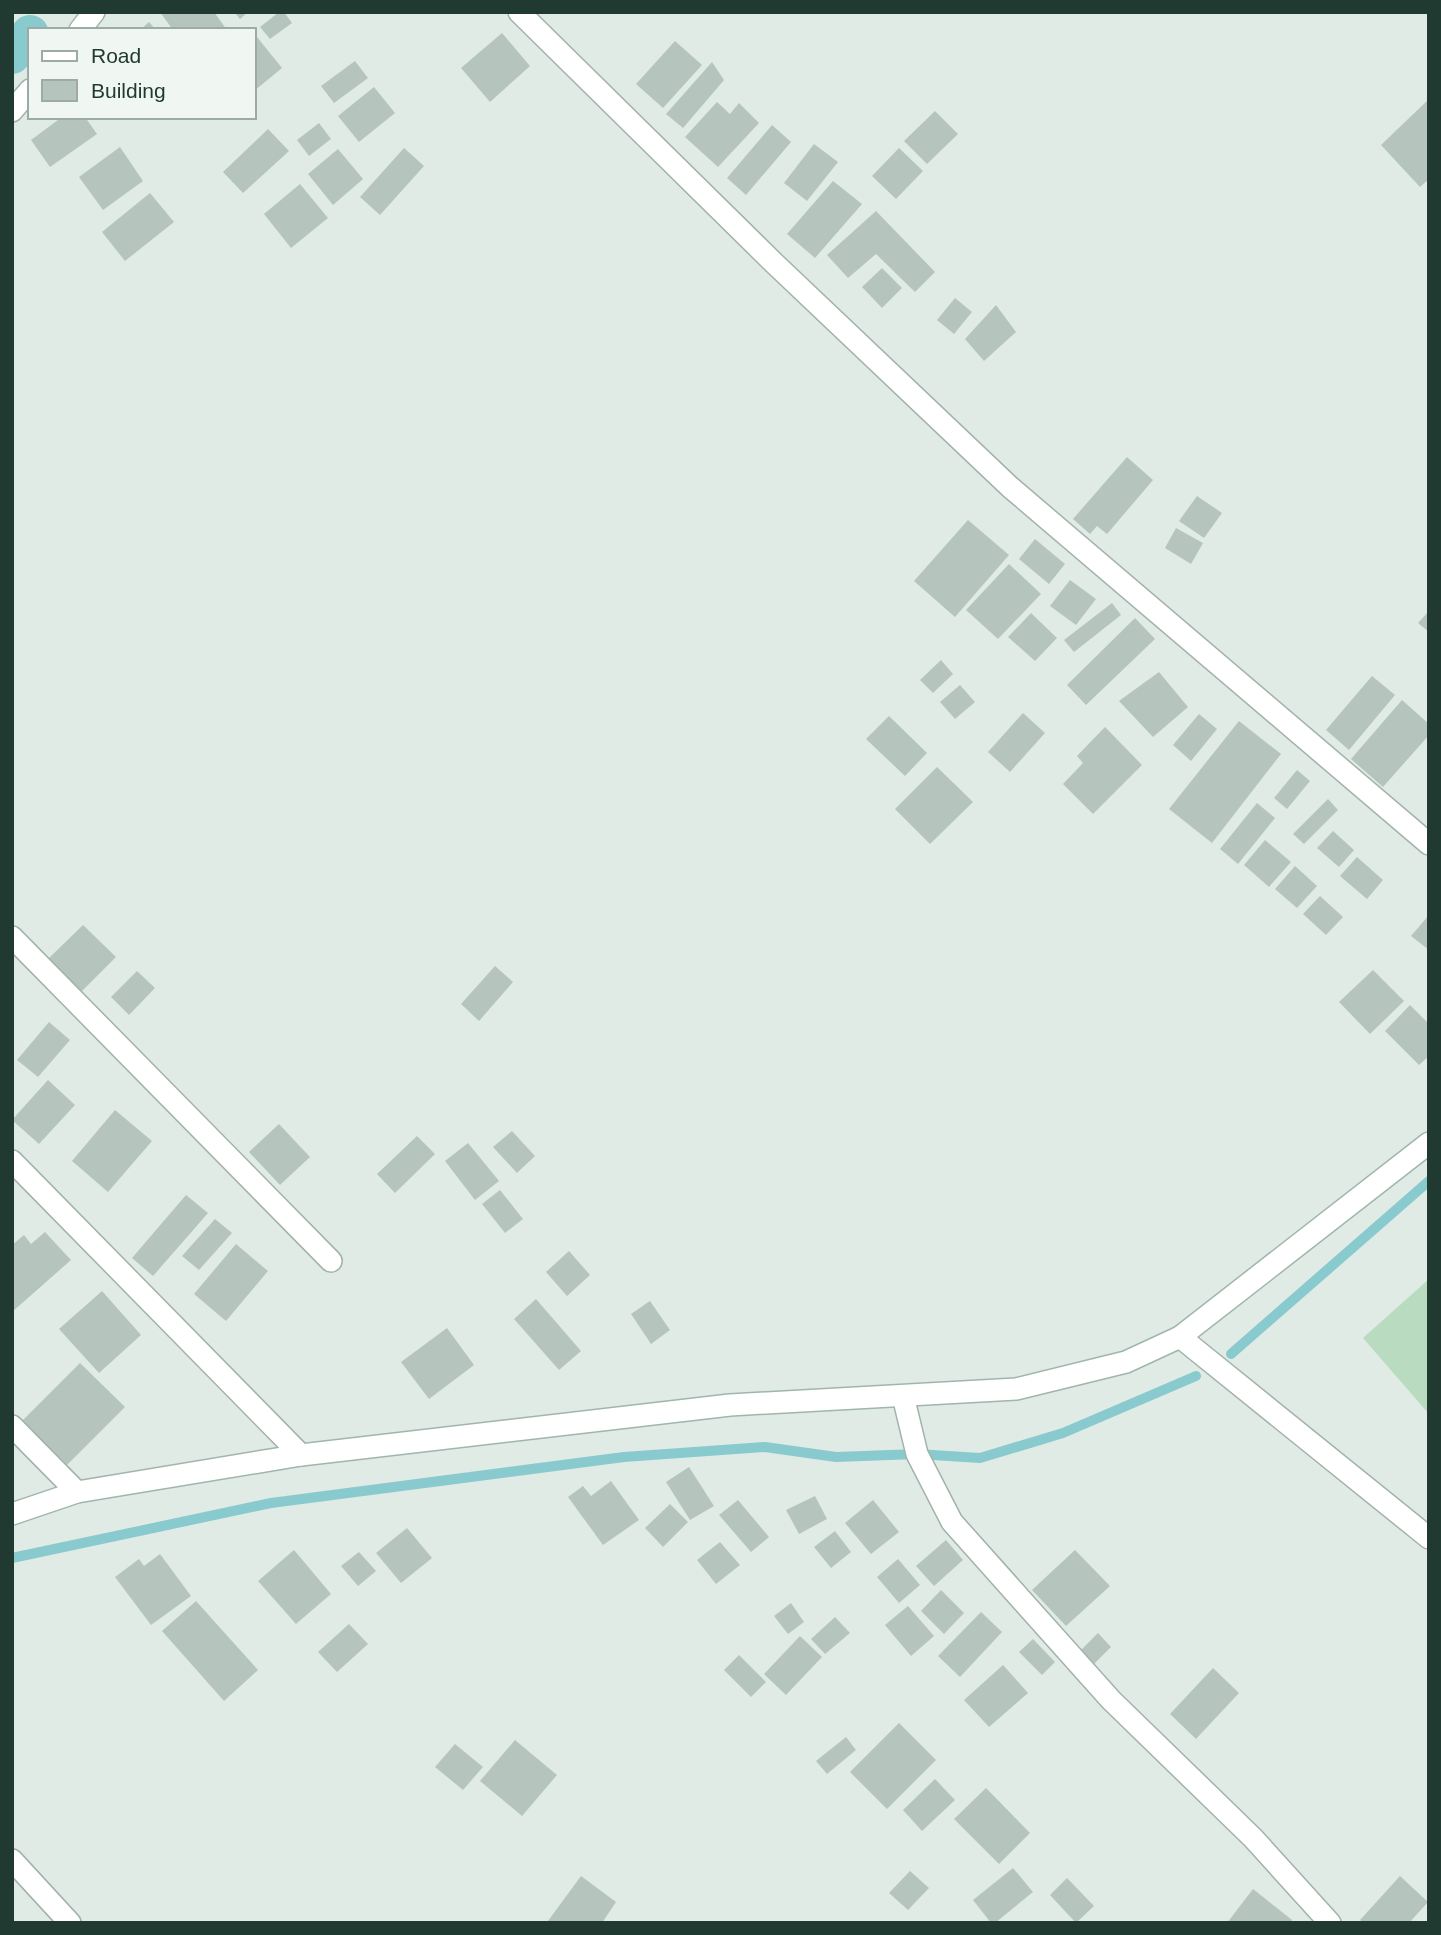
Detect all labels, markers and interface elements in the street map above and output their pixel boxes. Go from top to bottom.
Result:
legend [28,28,256,119]
text: Road [91,44,141,67]
text: Building [91,79,166,102]

